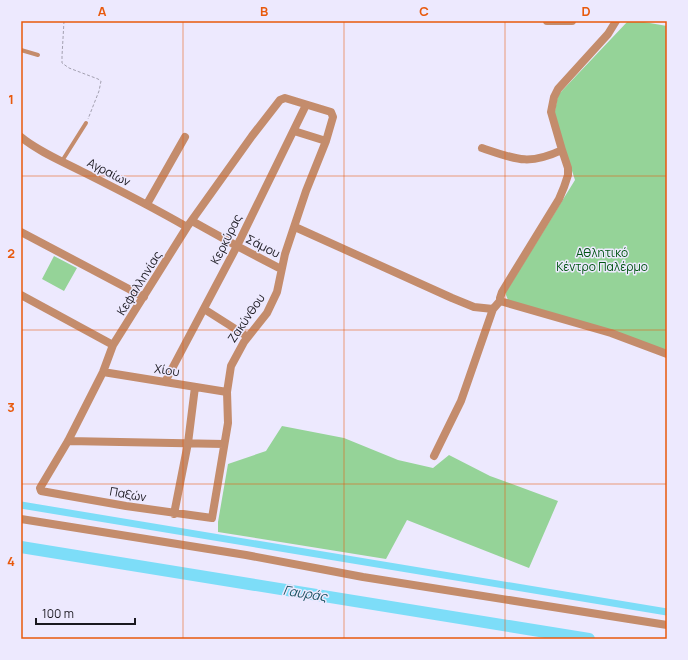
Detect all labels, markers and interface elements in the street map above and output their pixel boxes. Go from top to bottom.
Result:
text: A [98,2,107,20]
text: B [260,2,268,20]
text: C [419,2,429,20]
text: D [581,2,591,20]
text: 1 [8,90,14,108]
street label: Αγραίων [84,154,134,190]
street label: Κερκύρας [206,211,246,267]
street label: Σάμου [243,230,283,262]
text: 2 [7,244,15,262]
park label: Αθλητικό Κέντρο Παλέρμο [556,244,648,275]
street label: Κεφαλληνίας [112,247,166,318]
street label: Ζακύνθου [223,290,269,346]
street label: Χίου [153,360,181,380]
text: 3 [7,398,15,416]
street label: Παξών [108,482,148,506]
text: 4 [7,552,15,570]
water label: Γαυράς [282,581,330,606]
scale bar [36,600,135,626]
text: 100 m [42,605,74,622]

